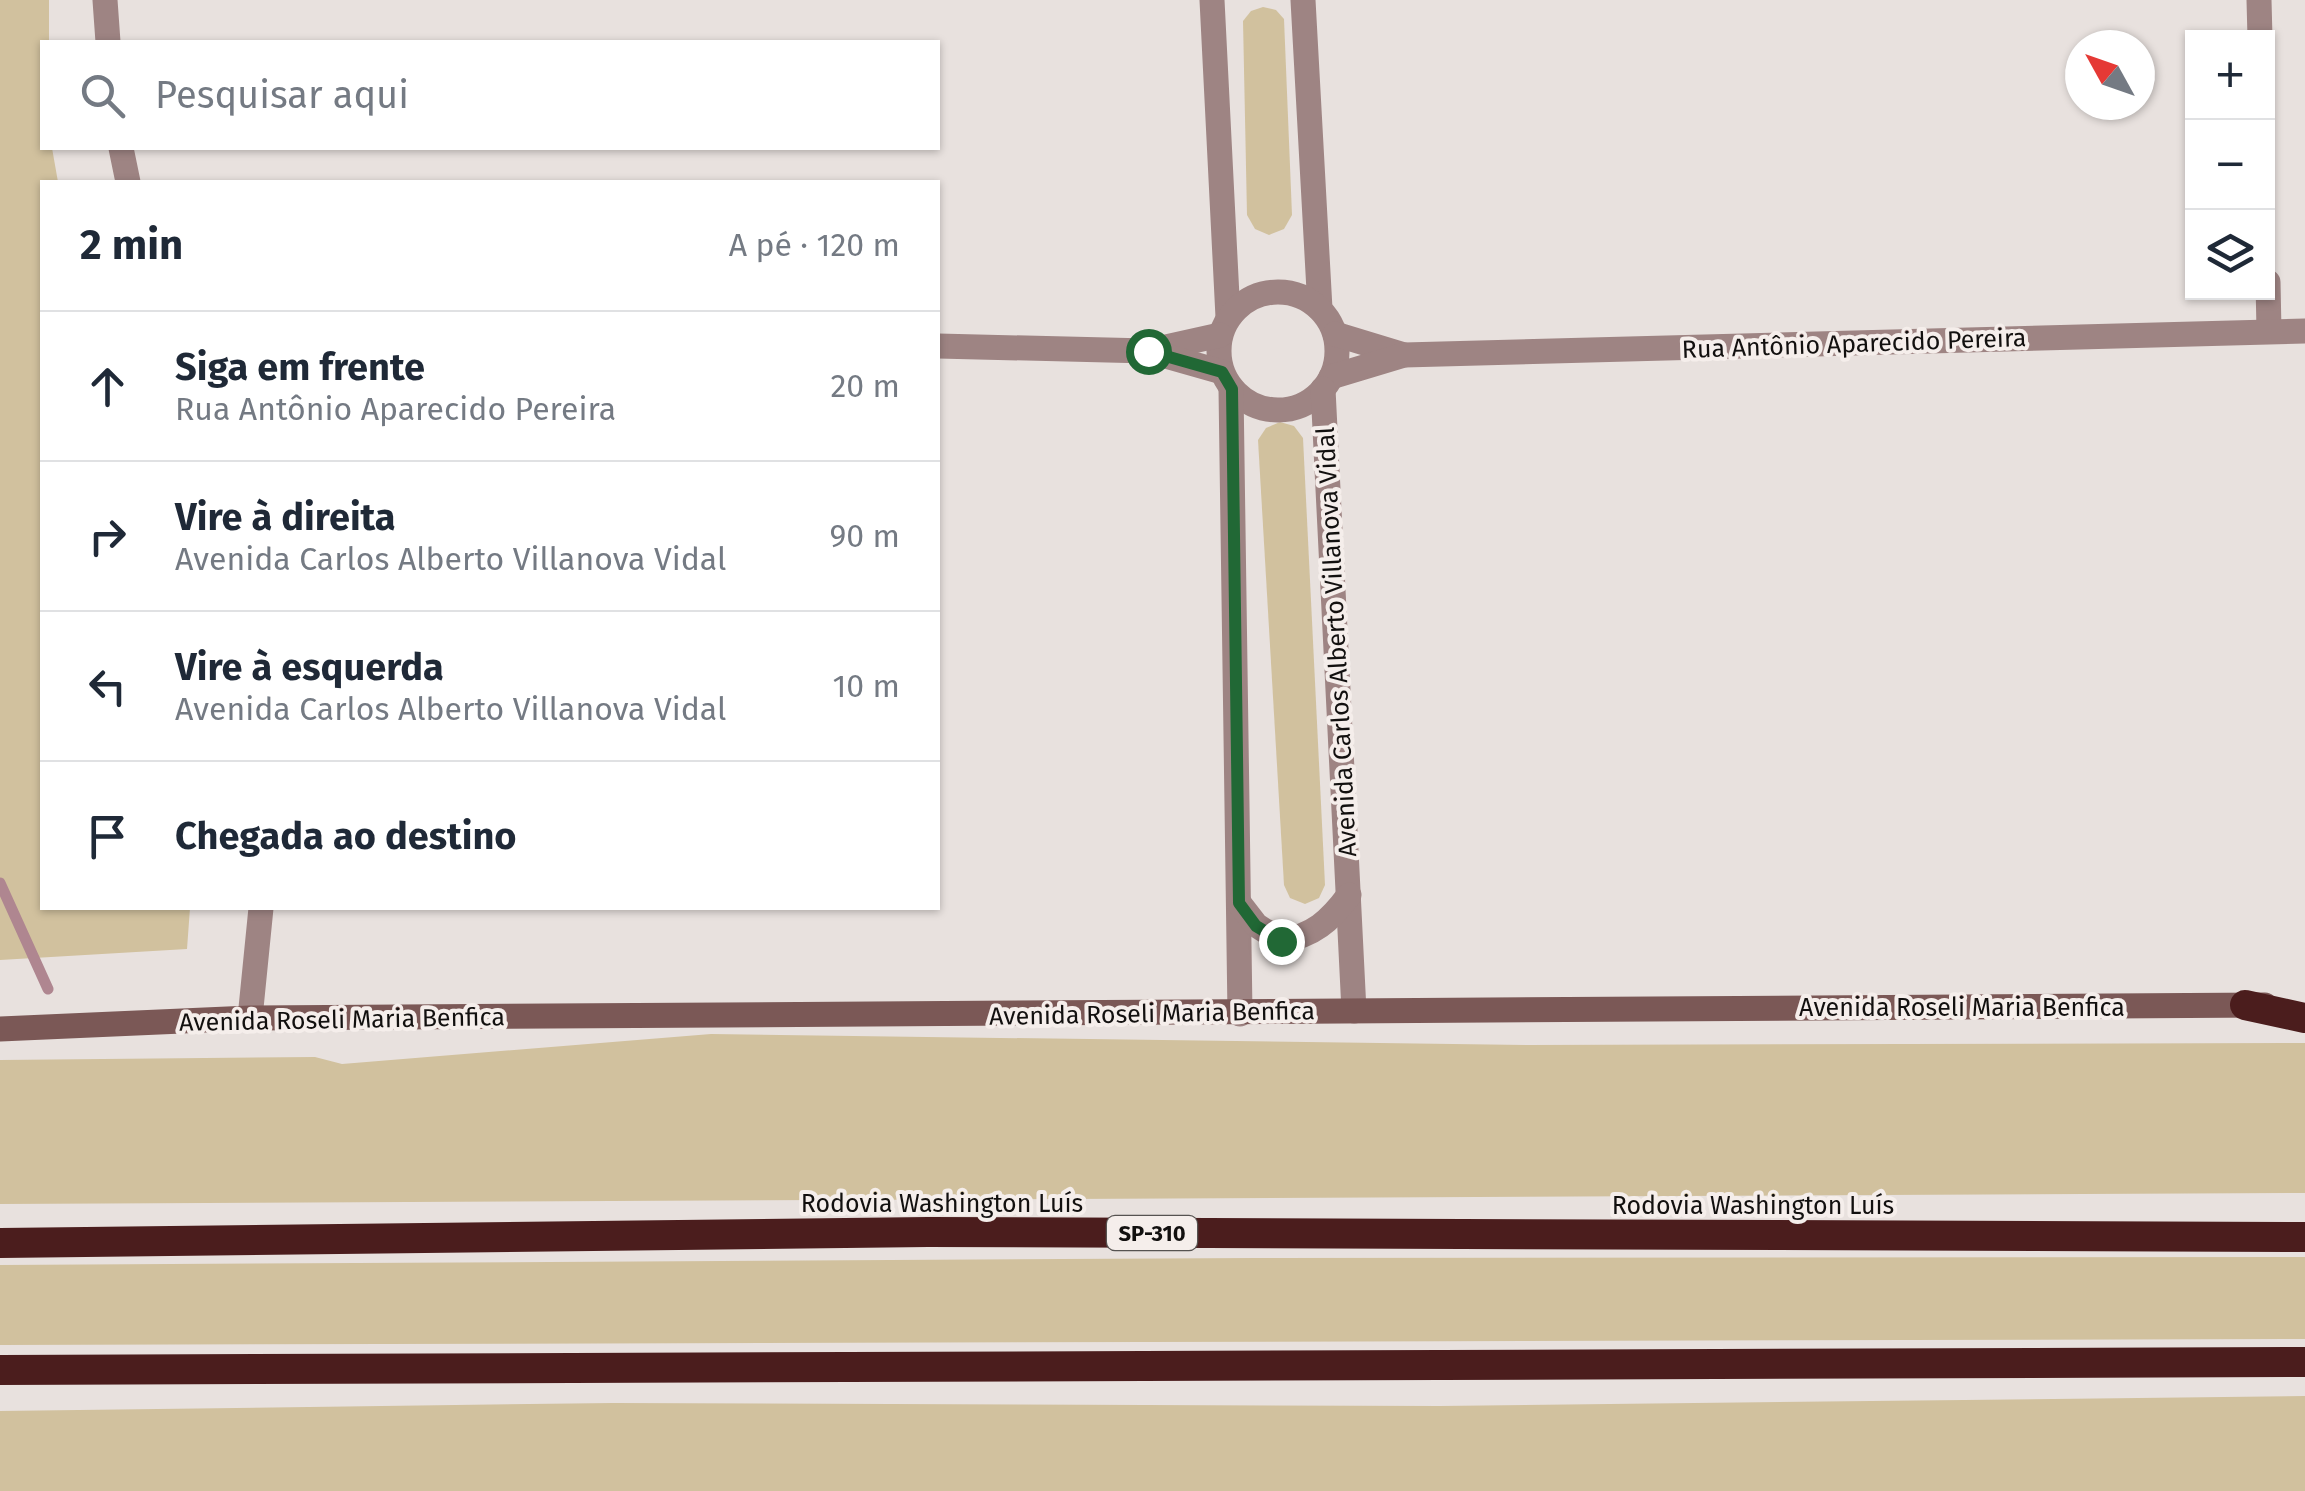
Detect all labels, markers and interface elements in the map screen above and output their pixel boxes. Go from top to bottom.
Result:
north arrow [2065,30,2155,120]
map controls [2185,30,2275,300]
button: + [2185,30,2275,120]
search box [40,40,940,150]
icon: search [75,68,130,123]
text: Pesquisar aqui [155,72,409,118]
button: − [2185,120,2275,210]
button: layers [2185,210,2275,300]
text: 2 min [80,220,183,270]
text: A pé · 120 m [729,226,900,264]
street label: Rua Antônio Aparecido Pereira [1681,323,2027,365]
route start [1126,329,1172,375]
text: Siga em frente [175,344,425,390]
icon: ahead [80,359,135,414]
text: 20 m [830,367,900,405]
text: Rua Antônio Aparecido Pereira [175,390,616,428]
street label: Avenida Carlos Alberto Villanova Vidal [1311,426,1363,858]
text: Vire à direita [175,494,396,540]
icon: right [80,509,135,564]
text: 90 m [829,517,900,555]
text: Avenida Carlos Alberto Villanova Vidal [175,540,726,578]
text: Vire à esquerda [175,644,444,690]
icon: left [80,659,135,714]
text: 10 m [832,667,900,705]
text: Avenida Carlos Alberto Villanova Vidal [175,690,726,728]
icon: arrive [80,809,135,864]
text: Chegada ao destino [175,813,517,859]
route end [1259,919,1305,965]
street label: Avenida Roseli Maria Benfica [1799,993,2125,1023]
street label: Avenida Roseli Maria Benfica [989,996,1315,1032]
street label: Avenida Roseli Maria Benfica [179,1002,505,1038]
street label: Rodovia Washington Luís [801,1189,1083,1219]
street label: Rodovia Washington Luís [1612,1191,1894,1221]
road number: SP-310 [1107,1216,1197,1250]

